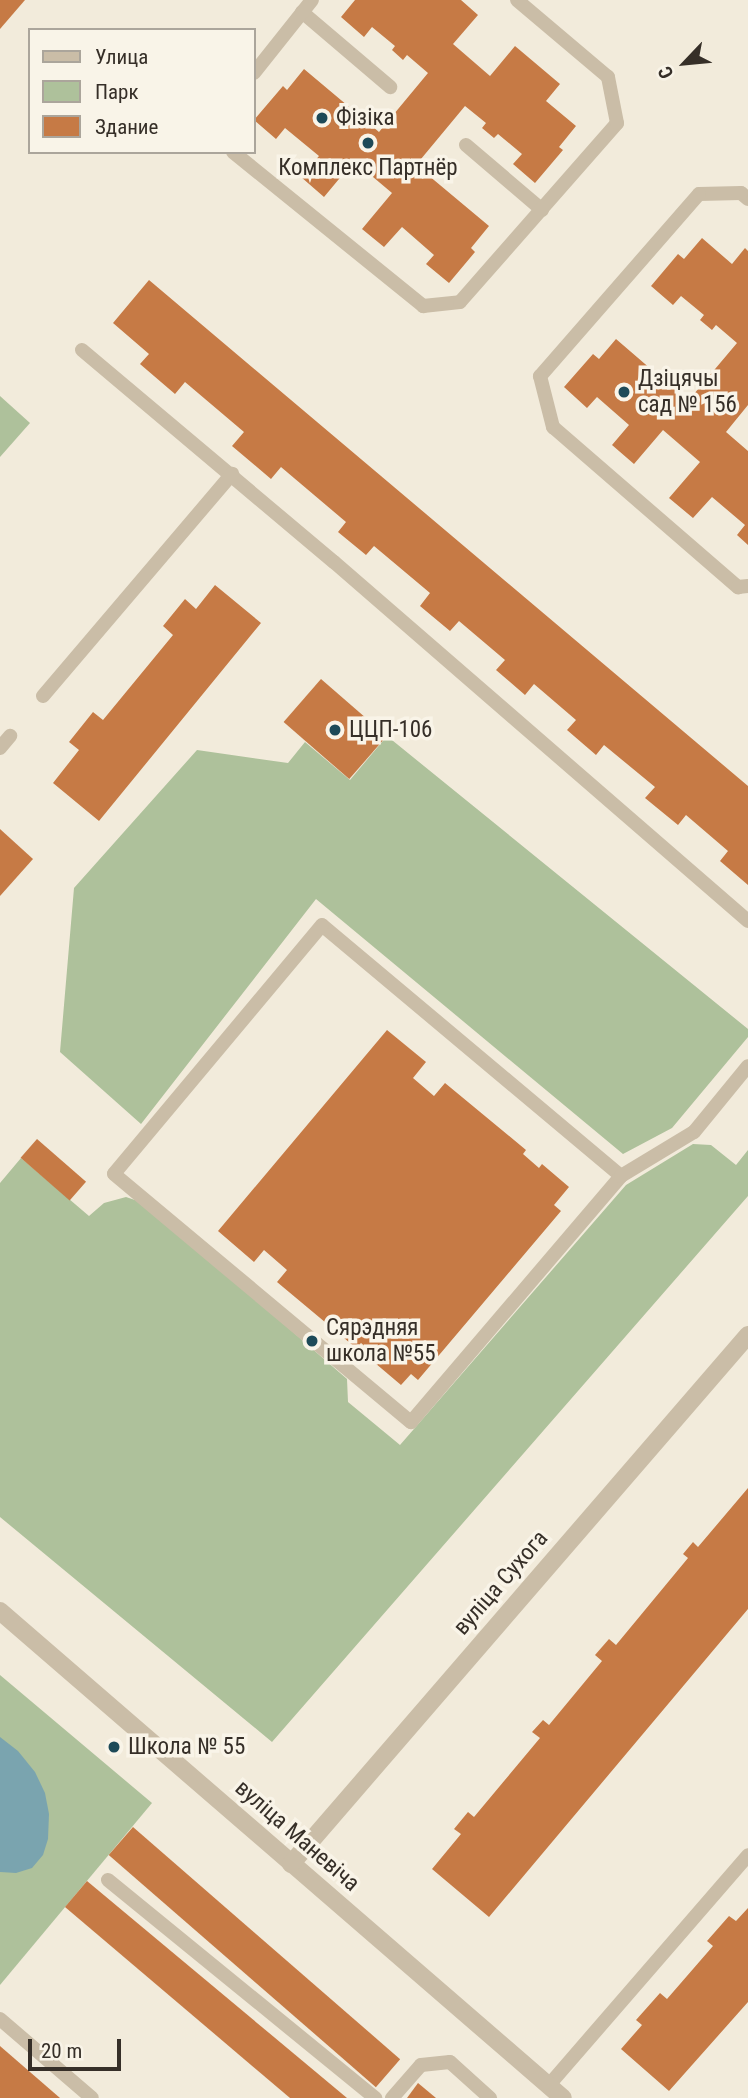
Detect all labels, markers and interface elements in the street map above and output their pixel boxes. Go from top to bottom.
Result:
legend [28,28,256,154]
north arrow [650,28,720,98]
text: Улица [95,45,148,69]
text: С [653,63,678,82]
text: Парк [95,80,139,104]
place label: Фізіка [336,104,394,132]
marker: Фізіка [314,110,330,126]
text: Здание [95,115,158,139]
marker: Комплекс Партнёр [360,135,376,151]
place label: Комплекс Партнёр [278,154,458,182]
place label: Дзіцячы сад № 156 [638,365,737,419]
marker: Дзіцячы сад № 156 [616,384,632,400]
place label: ЦЦП-106 [349,716,432,744]
marker: ЦЦП-106 [327,722,343,738]
place label: Сярэдняя школа №55 [326,1314,435,1368]
marker: Сярэдняя школа №55 [304,1333,320,1349]
street label: вуліца Сухога [448,1525,554,1641]
place label: Школа № 55 [128,1733,245,1761]
marker: Школа № 55 [106,1739,122,1755]
street label: вуліца Маневіча [229,1775,365,1897]
scale bar [32,2024,124,2068]
text: 20 m [41,2039,82,2063]

